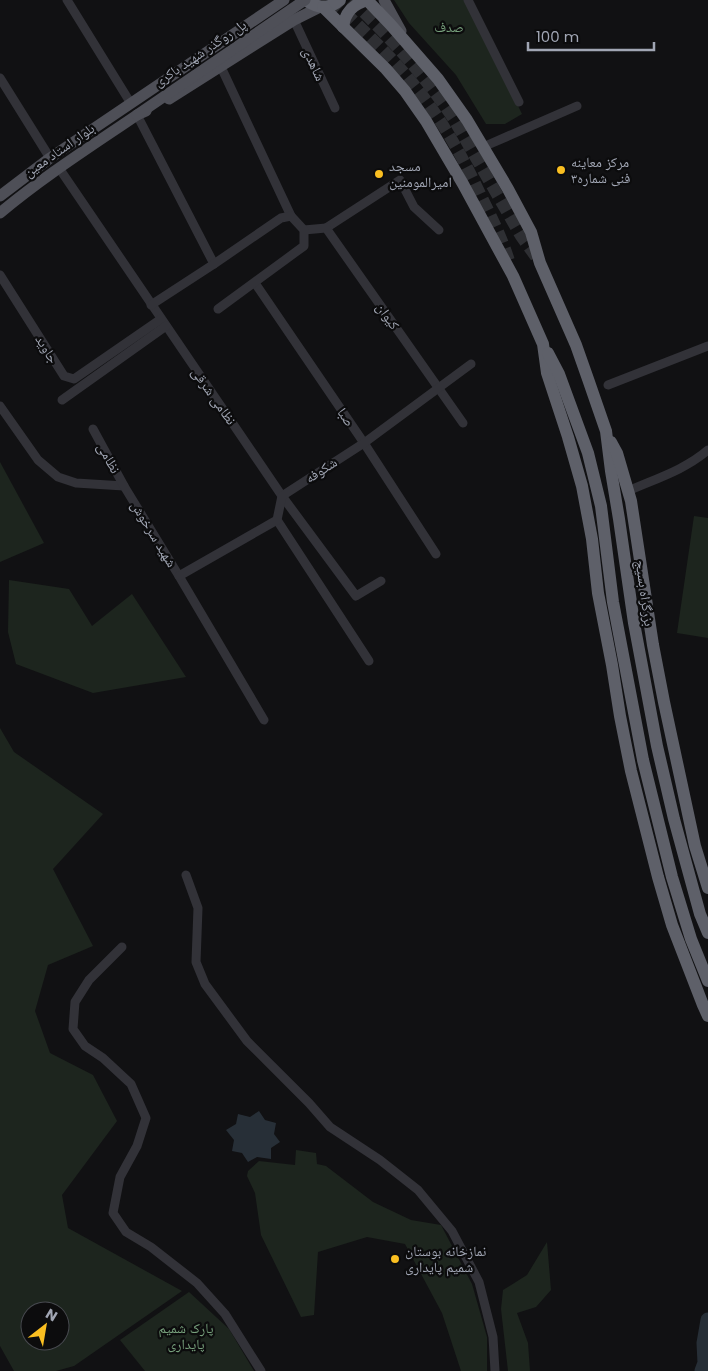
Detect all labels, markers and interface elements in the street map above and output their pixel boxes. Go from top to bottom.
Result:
street label: پل روگذر شهید باکری [150,14,250,91]
park label: صدف [434,17,464,37]
scale bar [528,20,654,52]
text: 100 m [536,26,579,47]
street label: شاهدی [298,44,330,84]
street label: بلوار استاد معین [20,118,99,182]
place label: مرکز معاینه فنی شماره۳ [571,152,630,188]
place label: مسجد امیرالمومنین [389,156,452,192]
marker: مرکز معاینه فنی شماره۳ [555,164,567,176]
marker: مسجد امیرالمومنین [373,168,385,180]
street label: کیوان [372,298,405,334]
street label: جاوید [30,331,64,367]
street label: نظامی شرقی [187,363,241,429]
street label: صبا [332,404,360,430]
street label: نظامی [92,439,126,477]
street label: شکوفه [301,452,341,488]
street label: شهید سرخوش [126,497,182,571]
street label: بزرگراه بسیج [630,559,660,628]
place label: نمازخانه بوستان شمیم پایداری [405,1241,486,1277]
marker: نمازخانه بوستان شمیم پایداری [389,1253,401,1265]
north arrow [20,1301,70,1351]
text: N [42,1304,61,1326]
park label: پارک شمیم پایداری [158,1318,214,1354]

